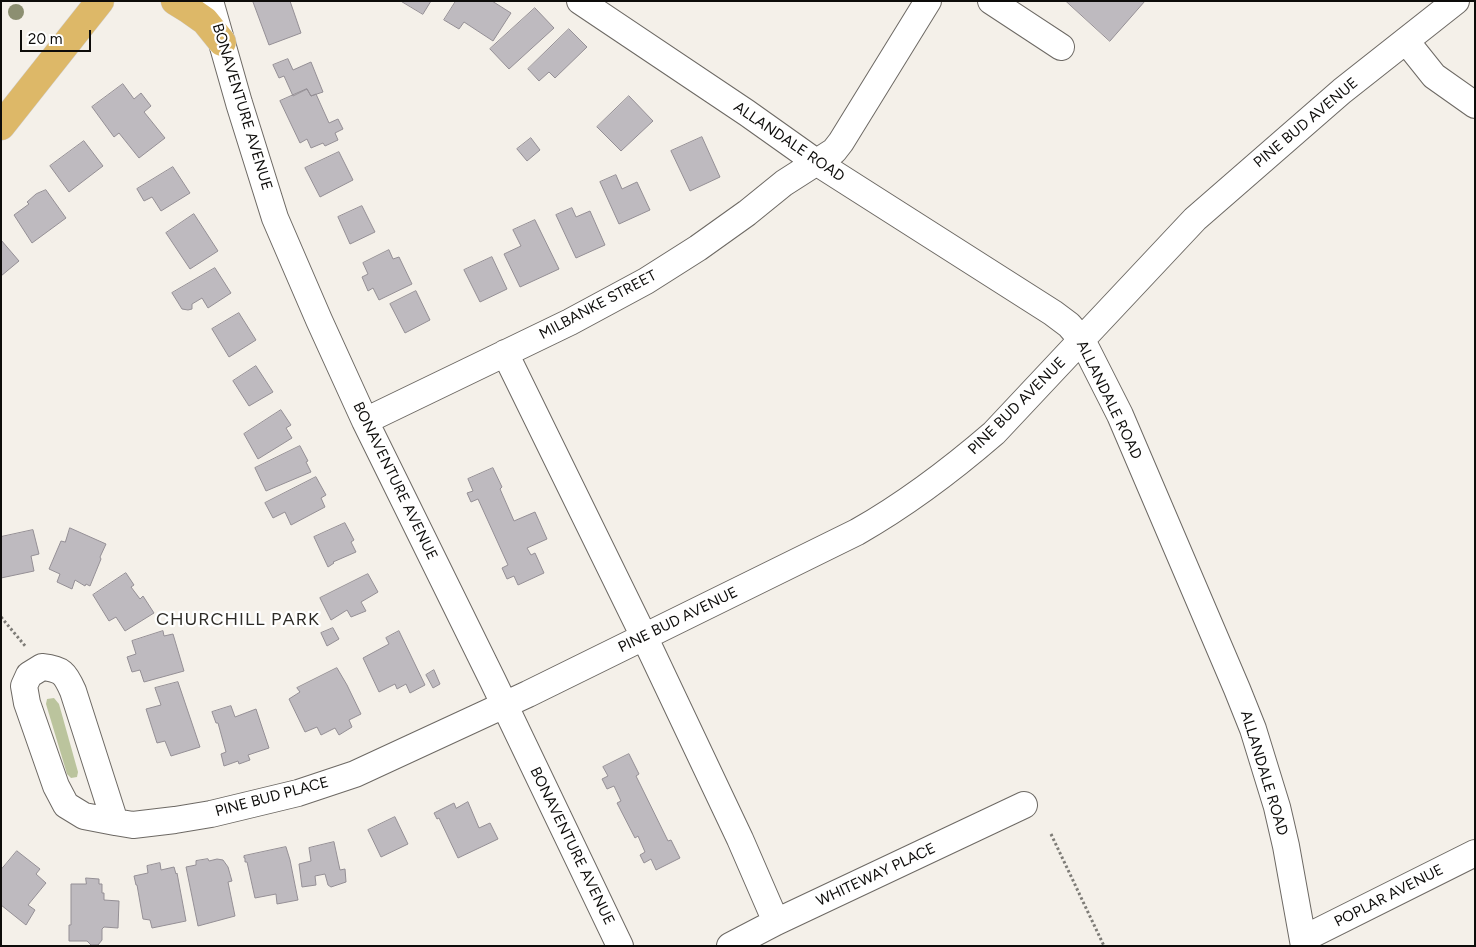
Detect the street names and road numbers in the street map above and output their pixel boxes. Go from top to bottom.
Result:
street label: BONAVENTURE AVENUE [208,21,276,193]
street label: PINE BUD AVENUE [1250,74,1362,172]
street label: ALLANDALE ROAD [730,98,848,186]
street label: MILBANKE STREET [536,267,660,343]
street label: ALLANDALE ROAD [1072,338,1146,462]
street label: PINE BUD AVENUE [964,353,1070,459]
street label: BONAVENTURE AVENUE [349,399,441,563]
street label: PINE BUD AVENUE [615,583,741,657]
street label: ALLANDALE ROAD [1236,708,1292,838]
street label: BONAVENTURE AVENUE [526,764,618,928]
street label: PINE BUD PLACE [213,773,331,821]
street label: WHITEWAY PLACE [813,839,939,911]
street label: POPLAR AVENUE [1331,861,1447,931]

